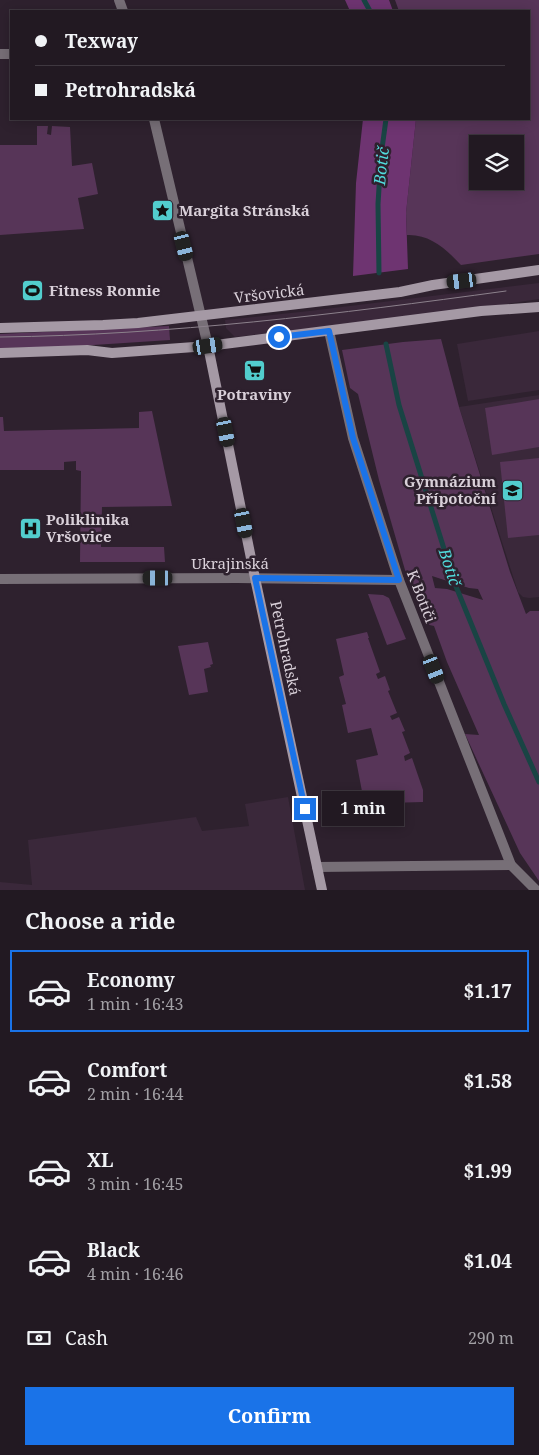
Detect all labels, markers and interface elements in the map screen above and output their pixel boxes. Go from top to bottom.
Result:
text: Texway [65,28,138,54]
text: Petrohradská [65,77,196,103]
map controls [469,135,524,190]
button: layers [469,135,524,190]
water label: Botič [368,144,394,187]
place icon: Margita Stránská [151,198,175,222]
place label: Margita Stránská [179,200,310,220]
car [173,230,194,262]
car [446,272,477,290]
sports icon: Fitness Ronnie [21,278,45,302]
street label: Vršovická [233,279,305,307]
place label: Fitness Ronnie [49,280,160,300]
route start [268,326,290,348]
car [192,336,223,356]
supermarket icon: Potraviny [242,359,266,383]
place label: Potraviny [217,384,291,404]
car [215,416,236,448]
place label: Gymnázium Přípotoční [404,471,497,508]
school or university icon: Gymnázium Přípotoční [500,478,524,502]
car [233,507,254,539]
place label: Poliklinika Vršovice [46,509,129,546]
hospital icon: Poliklinika Vršovice [18,516,42,540]
water label: Botič [433,544,467,591]
street label: Ukrajinská [191,553,269,573]
street label: K Botiči [403,567,441,625]
car [143,571,173,586]
street label: Petrohradská [266,599,306,697]
car [421,652,446,686]
callout: 1 min [322,792,405,826]
text: 1 min [340,797,386,819]
route end [294,798,316,820]
text: Choose a ride [25,905,175,935]
text: Economy [87,967,175,993]
icon: car [27,969,72,1014]
text: $1.17 [463,978,512,1004]
text: 1 min · 16:43 [87,993,183,1015]
text: Comfort [87,1057,167,1083]
icon: car [27,1059,72,1104]
text: $1.58 [463,1068,512,1094]
text: 2 min · 16:44 [87,1083,183,1105]
text: XL [87,1147,113,1173]
icon: car [27,1149,72,1194]
text: $1.99 [463,1158,512,1184]
text: 3 min · 16:45 [87,1173,183,1195]
text: Black [87,1237,140,1263]
icon: car [27,1239,72,1284]
text: $1.04 [463,1248,512,1274]
text: 4 min · 16:46 [87,1263,183,1285]
icon: cash [25,1324,53,1352]
text: Cash [65,1325,108,1351]
text: 290 m [468,1327,514,1349]
button: Confirm [25,1387,514,1445]

